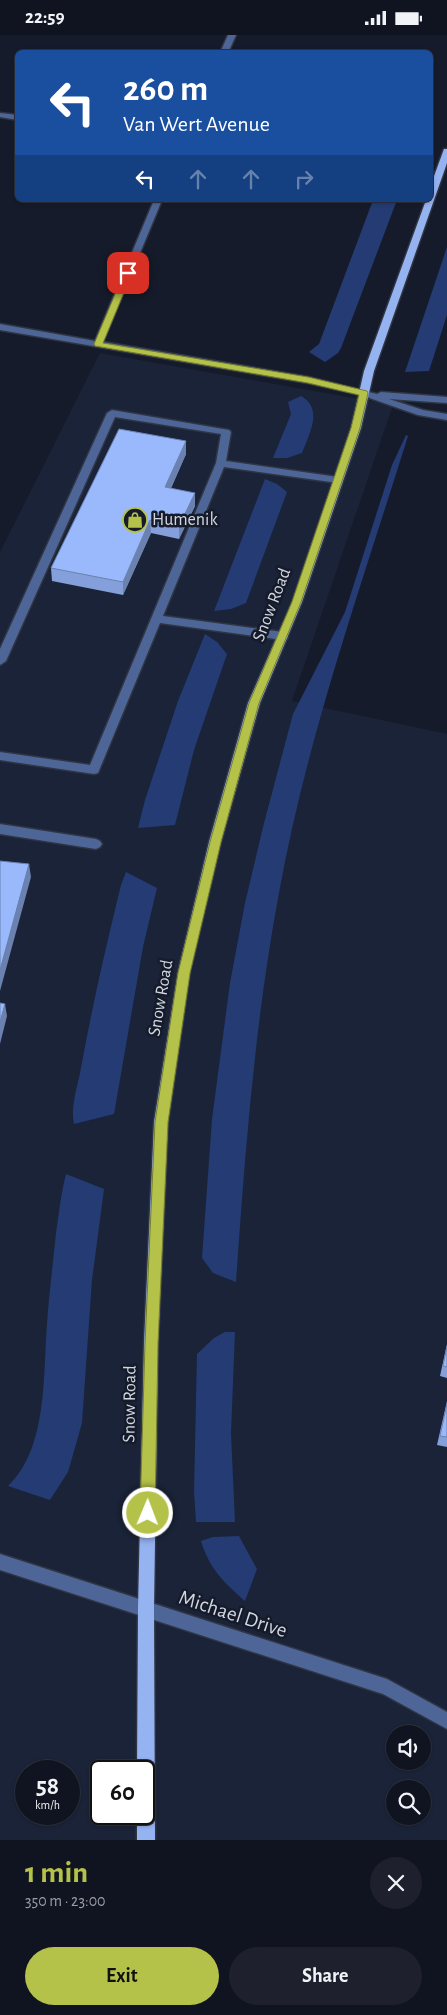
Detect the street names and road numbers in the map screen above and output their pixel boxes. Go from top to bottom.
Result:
street label: Snow Road [250,566,294,644]
street label: Snow Road [145,958,177,1038]
street label: Snow Road [120,1365,140,1443]
street label: Michael Drive [176,1587,290,1641]

